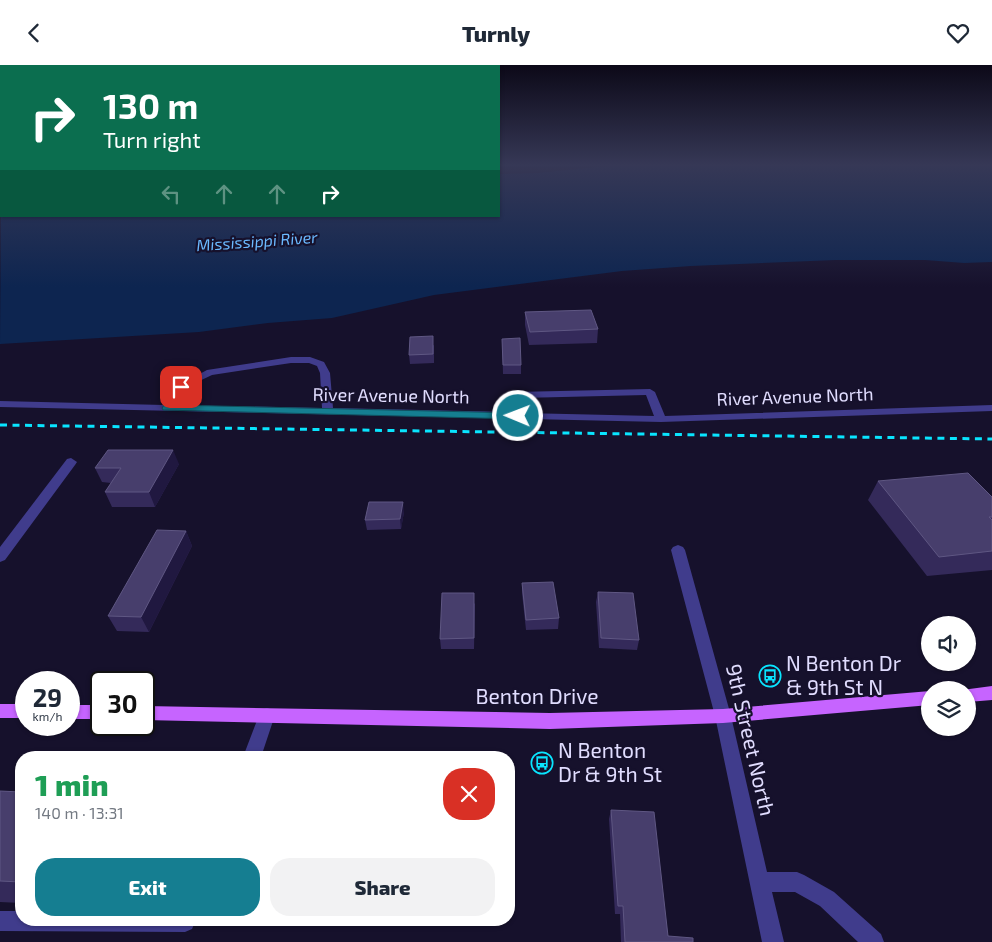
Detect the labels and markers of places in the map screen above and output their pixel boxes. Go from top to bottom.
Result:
pin [160,366,202,408]
place label: N Benton Dr & 9th St N [786,650,902,699]
bus stop icon: N Benton Dr & 9th St N [758,664,782,688]
place label: N Benton Dr & 9th St [558,737,662,786]
bus stop icon: N Benton Dr & 9th St [530,751,554,775]

